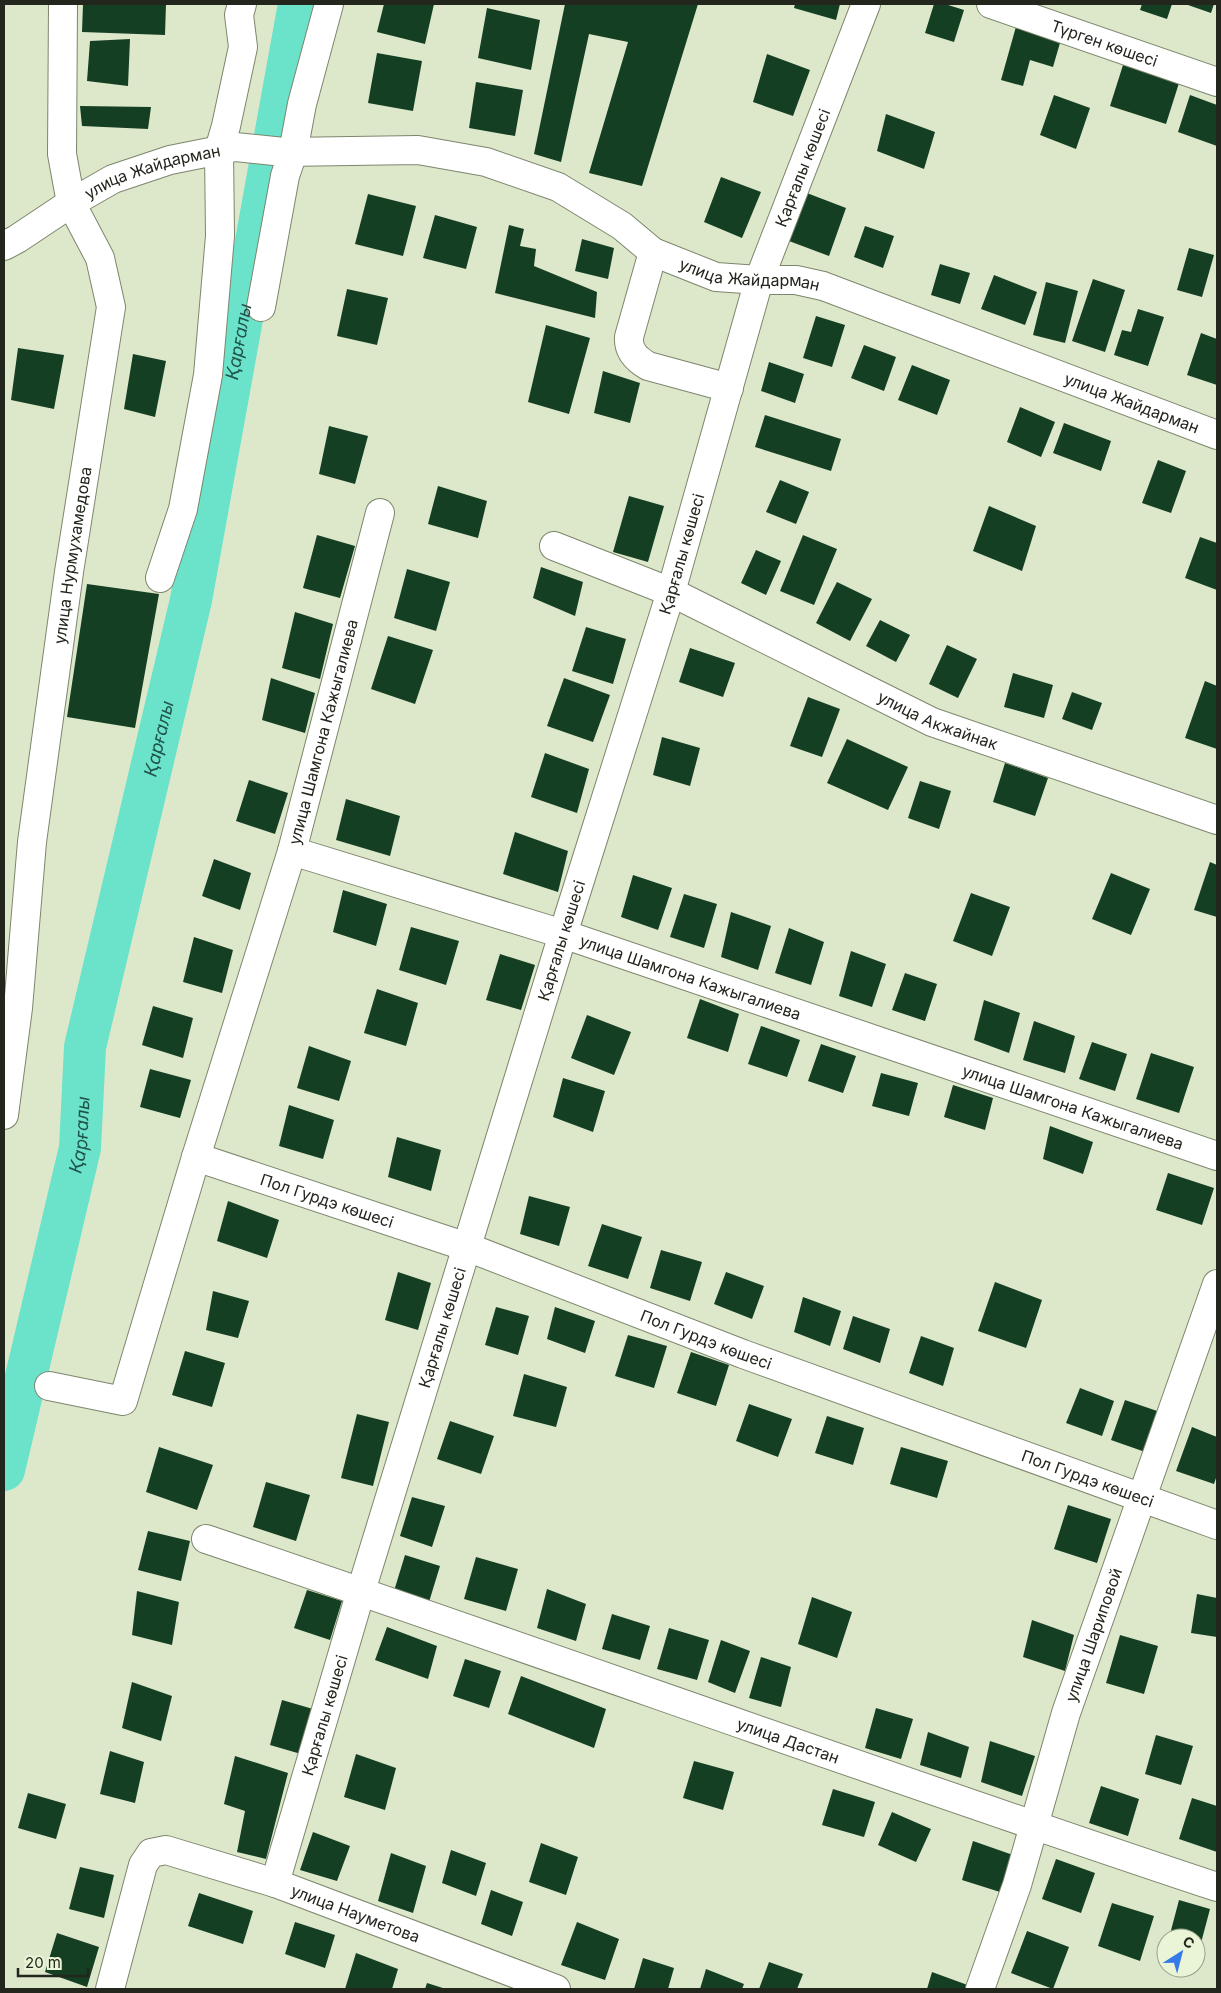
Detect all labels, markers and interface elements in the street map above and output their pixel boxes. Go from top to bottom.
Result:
street label: Түрген көшесі [1048,16,1160,71]
street label: Қарғалы көшесі [771,106,834,230]
street label: улица Жайдарман [81,140,222,203]
street label: улица Жайдарман [677,254,822,295]
water label: Қарғалы [221,302,255,381]
street label: улица Жайдарман [1062,368,1202,437]
street label: улица Нурмухамедова [49,465,96,645]
street label: Қарғалы көшесі [655,491,708,617]
street label: улица Шамгона Кажыгалиева [284,617,362,847]
street label: улица Акжайнак [874,687,1001,754]
water label: Қарғалы [139,699,177,778]
street label: Қарғалы көшесі [533,878,589,1003]
street label: улица Шамгона Кажыгалиева [577,930,804,1024]
street label: улица Шамгона Кажыгалиева [960,1060,1186,1154]
water label: Қарғалы [64,1096,93,1175]
street label: Пол Гурдэ көшесі [258,1169,396,1232]
street label: Қарғалы көшесі [414,1265,470,1390]
street label: Пол Гурдэ көшесі [638,1305,775,1374]
street label: Пол Гурдэ көшесі [1019,1445,1157,1511]
street label: улица Шариповой [1061,1565,1126,1705]
street label: Қарғалы көшесі [297,1652,352,1778]
street label: улица Дастан [734,1713,842,1768]
street label: улица Науметова [288,1880,423,1947]
north arrow [1156,1928,1206,1978]
text: С [1180,1932,1198,1952]
scale bar [18,1946,88,1978]
text: 20 m [25,1953,61,1972]

